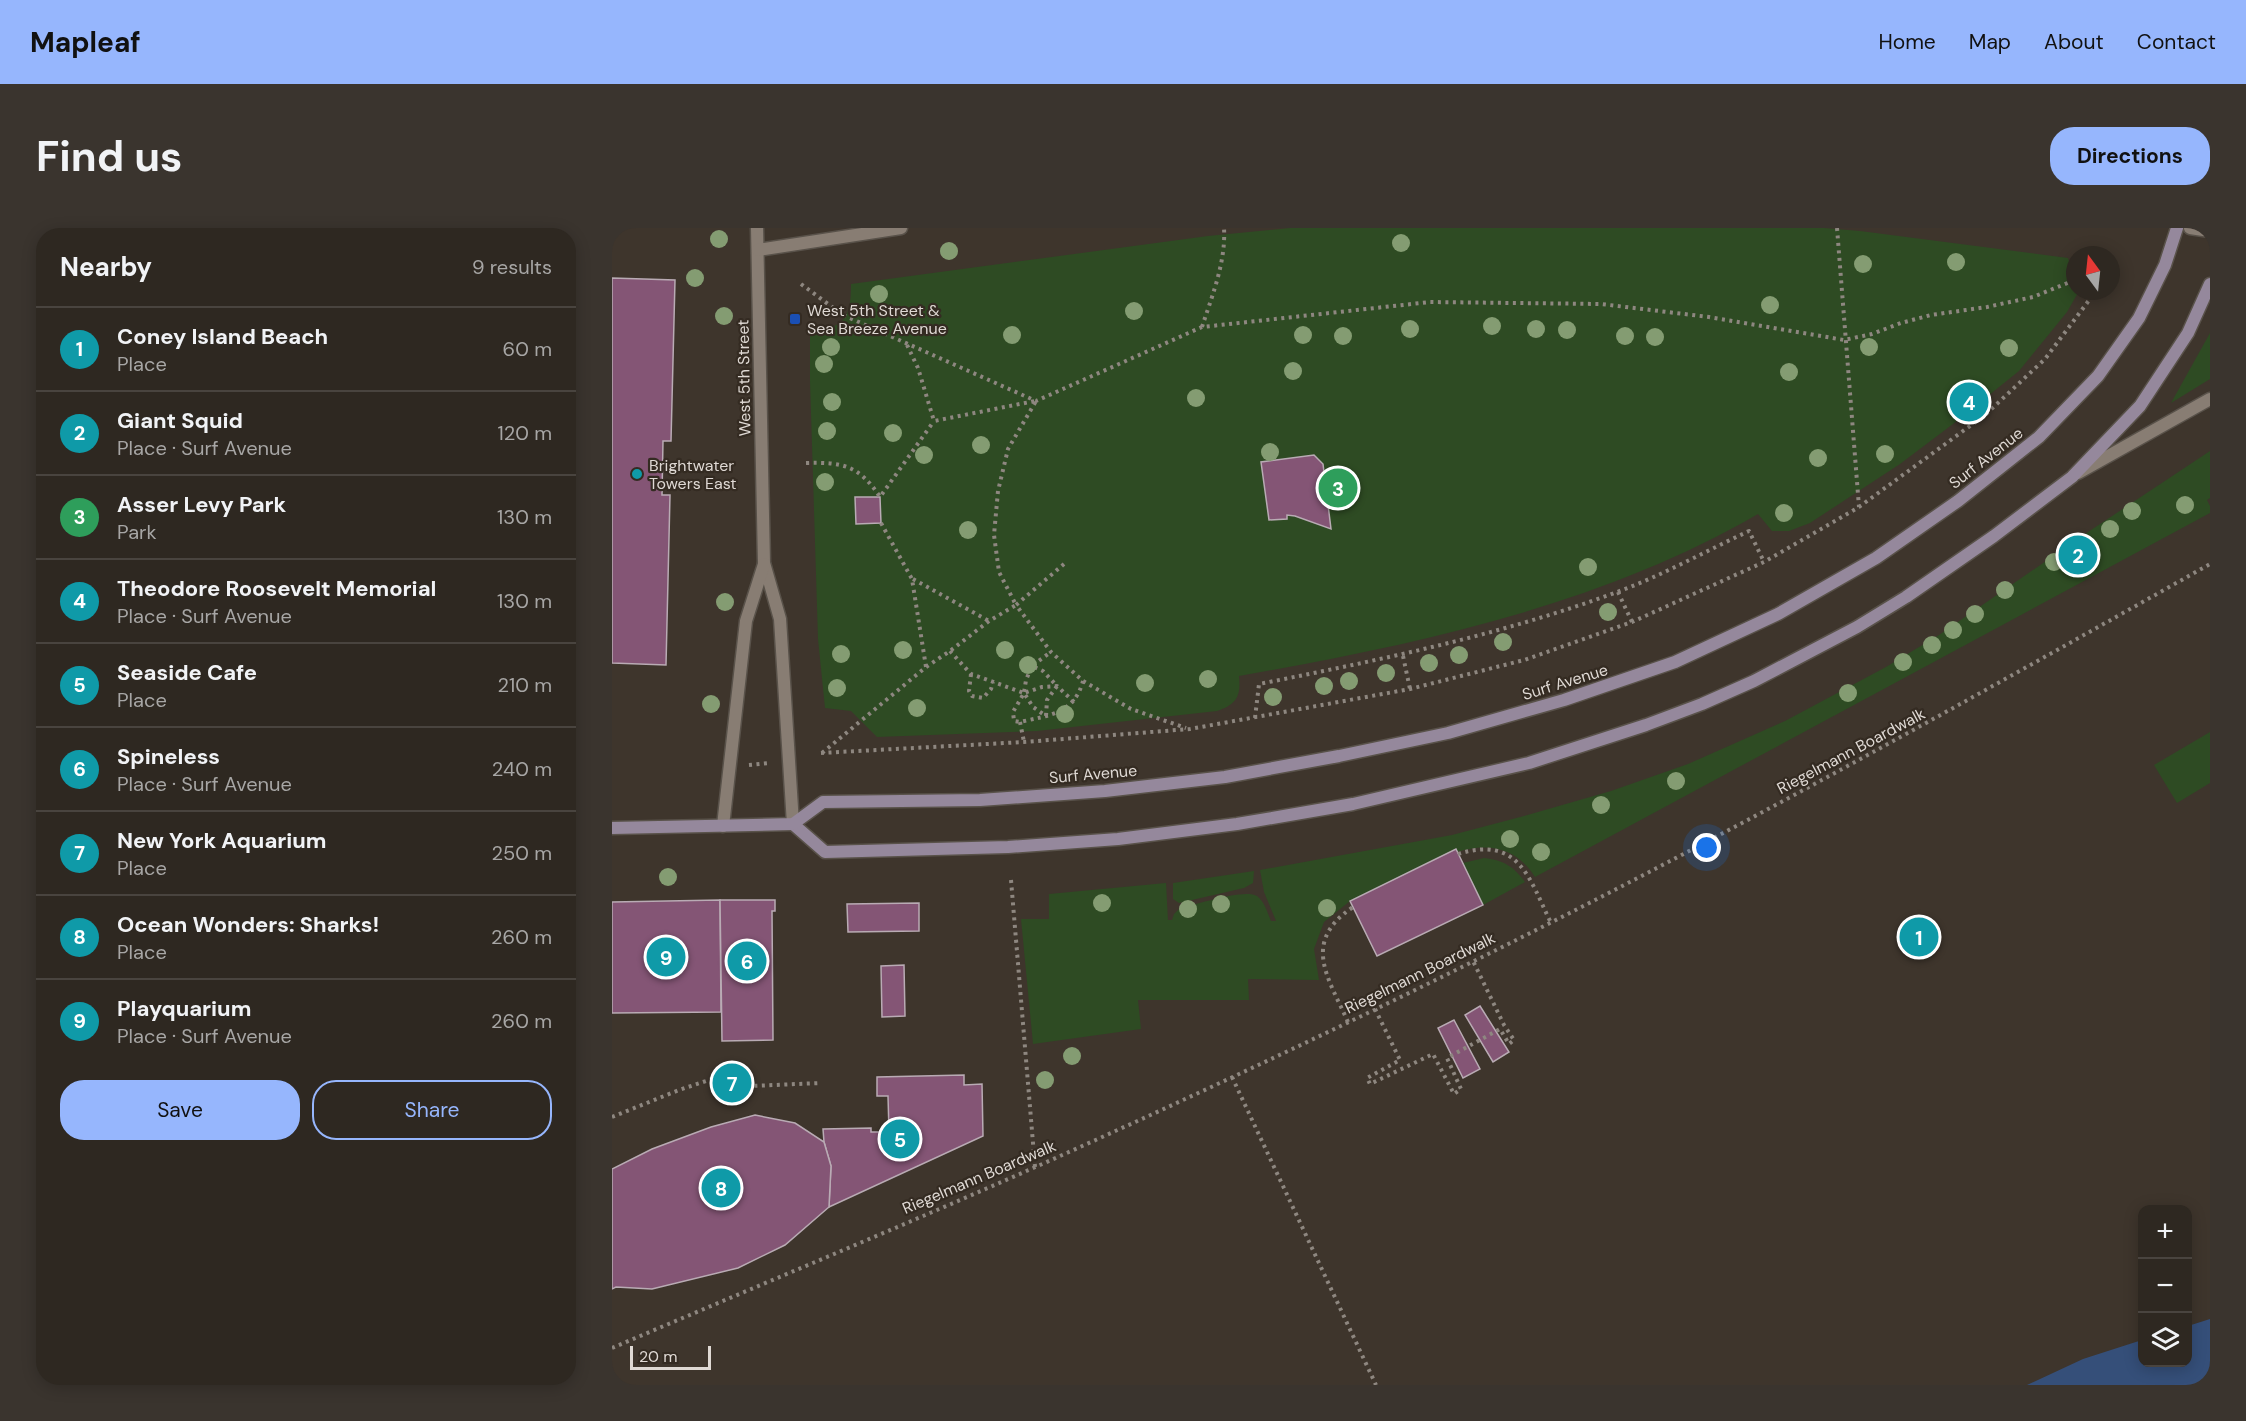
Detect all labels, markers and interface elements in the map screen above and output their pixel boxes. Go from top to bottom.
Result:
text: Mapleaf [30,24,141,61]
text: Home [1878,28,1936,56]
text: Map [1969,28,2011,56]
text: About [2044,28,2104,56]
text: Contact [2137,28,2216,56]
button: Directions [2050,127,2210,185]
text: Find us [36,129,182,184]
north arrow [2066,246,2120,300]
text: Nearby [60,250,152,284]
text: 9 results [472,254,552,280]
place label: West 5th Street & Sea Breeze Avenue [807,300,947,339]
marker: West 5th Street & Sea Breeze Avenue [788,312,802,326]
street label: West 5th Street [732,319,756,437]
text: Coney Island Beach [117,322,328,351]
text: 1 [76,336,83,362]
text: 60 m [503,336,552,362]
text: Place [117,351,167,377]
pin: 4 [1950,380,1988,424]
text: Giant Squid [117,406,243,435]
text: 2 [74,420,85,446]
text: 120 m [498,420,552,446]
street label: Surf Avenue [1945,423,2027,493]
text: Place · Surf Avenue [117,435,292,461]
place label: Brightwater Towers East [649,455,737,494]
pin: 3 [1318,466,1358,510]
marker: Brightwater Towers East [630,467,644,481]
text: Asser Levy Park [117,490,286,519]
text: 3 [73,504,86,530]
text: 130 m [497,504,552,530]
text: Park [117,519,157,545]
pin: 2 [2058,532,2098,578]
text: Theodore Roosevelt Memorial [117,574,436,603]
text: 4 [73,588,86,614]
text: 130 m [497,588,552,614]
text: Place · Surf Avenue [117,603,292,629]
text: Seaside Cafe [117,658,257,687]
street label: Surf Avenue [1520,659,1610,705]
text: 5 [73,672,86,698]
text: 210 m [497,672,552,698]
text: Place [117,687,167,713]
street label: Riegelmann Boardwalk [1773,703,1929,799]
text: Spineless [117,742,220,771]
text: 6 [73,756,86,782]
text: 240 m [492,756,552,782]
street label: Surf Avenue [1048,760,1138,788]
text: Place · Surf Avenue [117,771,292,797]
text: New York Aquarium [117,826,327,855]
your location [1692,833,1721,862]
text: 7 [74,840,85,866]
text: 250 m [491,840,552,866]
text: Place [117,855,167,881]
text: Ocean Wonders: Sharks! [117,910,379,939]
pin: 1 [1900,914,1938,960]
text: 8 [73,924,86,950]
text: 260 m [491,924,552,950]
street label: Riegelmann Boardwalk [1341,927,1499,1019]
pin: 9 [646,934,686,980]
pin: 6 [728,938,766,984]
text: Place [117,939,167,965]
text: Playquarium [117,994,251,1023]
text: 9 [73,1008,86,1034]
text: 260 m [491,1008,552,1034]
text: Place · Surf Avenue [117,1023,292,1049]
pin: 7 [712,1060,752,1106]
button: Save [60,1080,300,1140]
button: Share [312,1080,552,1140]
pin: 5 [880,1116,920,1162]
street label: Riegelmann Boardwalk [899,1135,1059,1219]
pin: 8 [702,1166,740,1210]
map controls [2138,1205,2192,1367]
button: + [2138,1205,2192,1259]
button: − [2138,1259,2192,1313]
button: layers [2138,1313,2192,1367]
scale bar [630,1343,711,1370]
text: 20 m [639,1346,678,1367]

